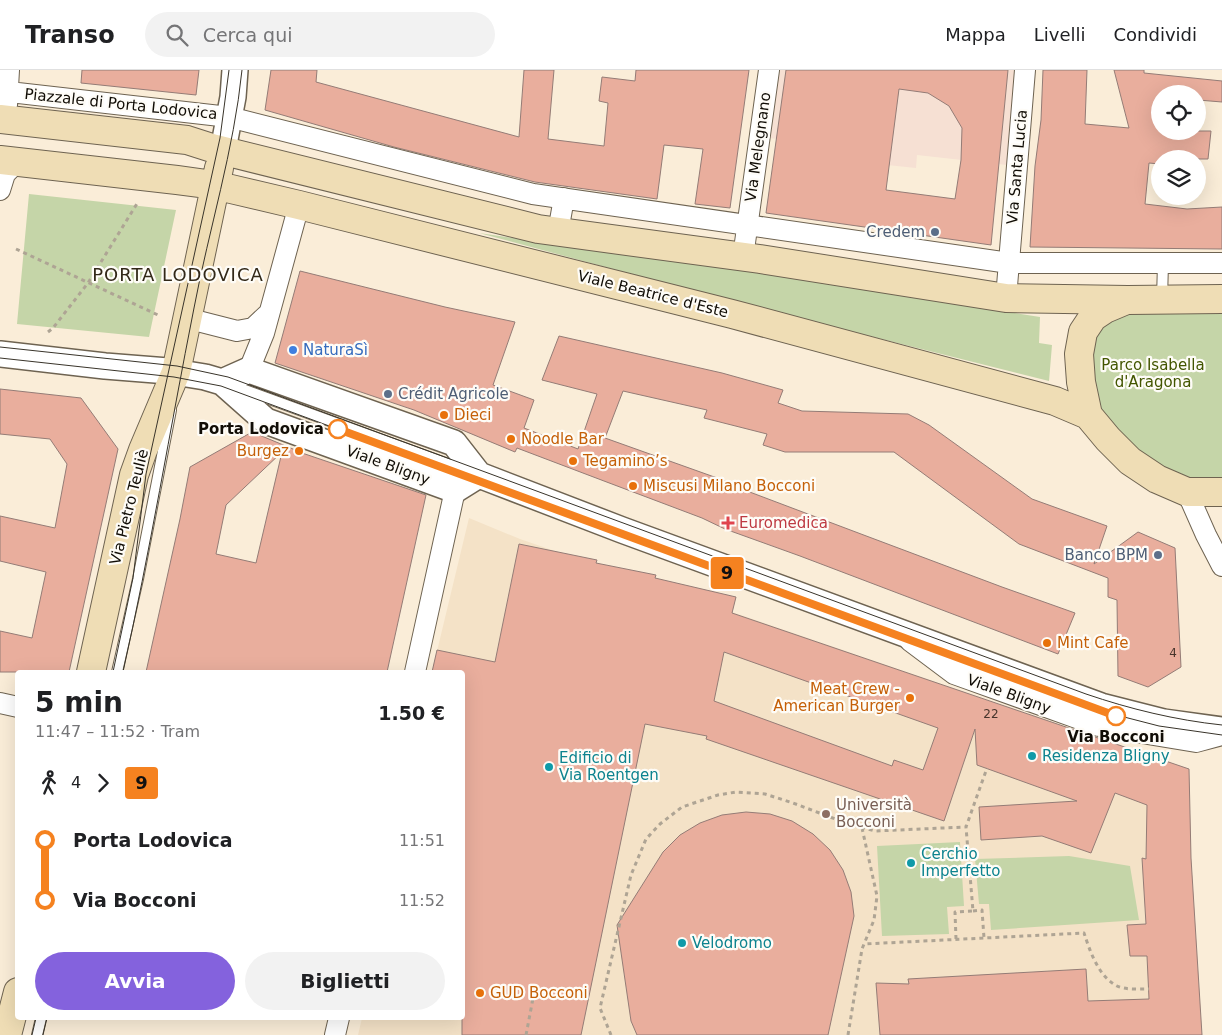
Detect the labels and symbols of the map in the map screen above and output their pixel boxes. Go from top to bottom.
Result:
street label: Piazzale di Porta Lodovica [24,85,218,123]
street label: Via Melegnano [741,91,775,203]
street label: Via Santa Lucia [1003,109,1031,225]
place label: Credem [866,223,925,241]
marker: Credem [929,226,941,238]
district label: PORTA LODOVICA [92,264,264,285]
street label: Viale Beatrice d'Este [576,267,730,321]
place label: NaturaSì [303,341,368,359]
marker: NaturaSì [287,344,299,356]
park label: Parco Isabella d'Aragona [1101,356,1205,391]
place label: Crédit Agricole [398,385,509,403]
marker: Crédit Agricole [382,388,394,400]
place label: Dieci [454,406,491,424]
marker: Dieci [438,409,450,421]
marker: Porta Lodovica [328,419,348,439]
place label: Porta Lodovica [198,420,324,438]
place label: Noodle Bar [521,430,605,448]
marker: Noodle Bar [505,433,517,445]
street label: Viale Bligny [344,441,433,489]
place label: Burgez [237,442,289,460]
marker: Burgez [293,445,305,457]
street label: Via Pietro Teuliè [106,447,152,567]
place label: Tegamino’s [582,452,668,470]
marker: Tegamino’s [567,455,579,467]
place label: Miscusi Milano Bocconi [643,477,815,495]
marker: Miscusi Milano Bocconi [627,480,639,492]
place label: Euromedica [739,514,828,532]
marker: Euromedica [721,516,735,530]
place label: Banco BPM [1065,546,1148,564]
marker: Banco BPM [1152,549,1164,561]
line badge: 9 [711,557,743,589]
place label: Mint Cafe [1057,634,1128,652]
marker: Mint Cafe [1041,637,1053,649]
house number: 4 [1169,646,1177,660]
street label: Viale Bligny [965,670,1054,718]
place label: Meat Crew - American Burger [773,680,901,715]
marker: Meat Crew - American Burger [904,692,916,704]
marker: Via Bocconi [1106,706,1126,726]
house number: 22 [983,707,999,721]
place label: Via Bocconi [1067,728,1165,746]
place label: Residenza Bligny [1042,747,1170,765]
place label: Edificio di Via Roentgen [559,749,659,784]
marker: Residenza Bligny [1026,750,1038,762]
marker: Edificio di Via Roentgen [543,761,555,773]
place label: Università Bocconi [836,796,912,831]
marker: Università Bocconi [820,808,832,820]
place label: Cerchio Imperfetto [921,845,1000,880]
marker: Cerchio Imperfetto [905,857,917,869]
place label: Velodromo [692,934,772,952]
marker: Velodromo [676,937,688,949]
place label: GUD Bocconi [490,984,588,1002]
marker: GUD Bocconi [474,987,486,999]

